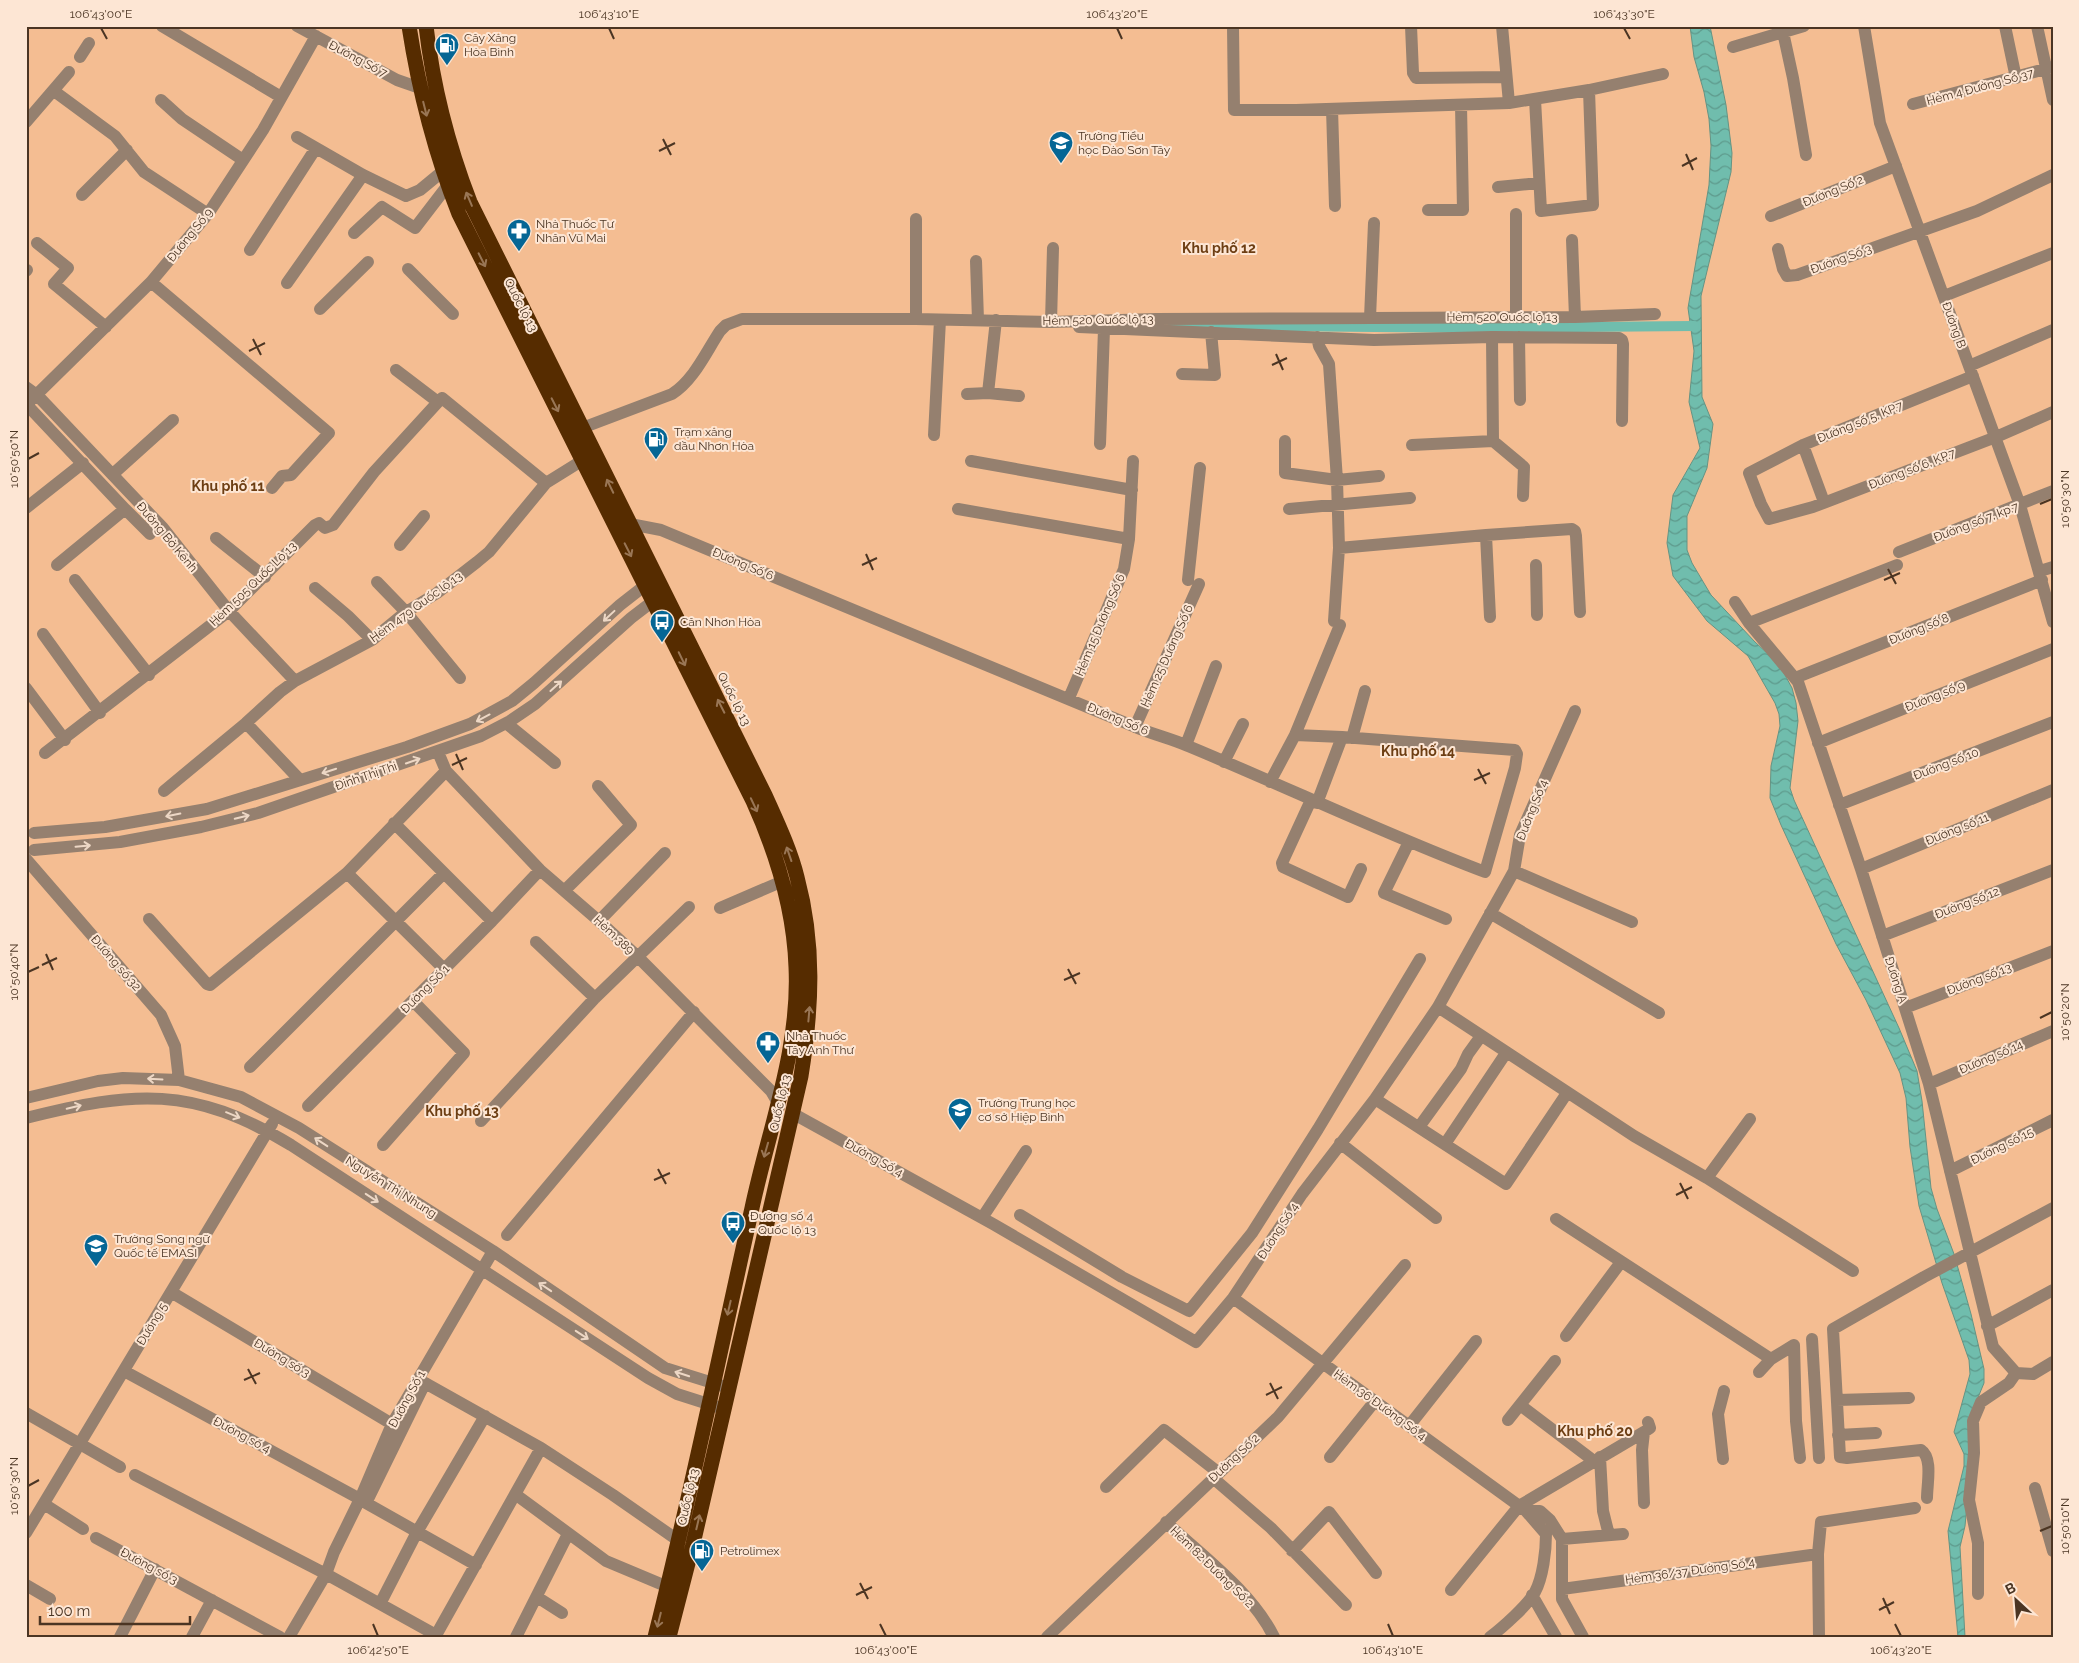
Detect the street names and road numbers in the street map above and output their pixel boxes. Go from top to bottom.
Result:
street label: Đường Số 7 [326,38,390,81]
street label: Hẻm 4 Đường Sổ 37 [1925,66,2036,108]
street label: Đường Số 2 [1801,172,1865,210]
street label: Đường Số 9 [164,205,216,265]
street label: Đường Số 3 [1808,241,1874,277]
street label: Quốc lộ 13 [502,276,540,334]
street label: Đường B [1939,300,1969,350]
street label: Hẻm 520 Quốc lộ 13 [1446,310,1558,324]
street label: Hẻm 520 Quốc lộ 13 [1042,312,1154,328]
street label: Đường số 5, KP.7 [1815,398,1905,446]
street label: Đường số 6, KP.7 [1867,446,1958,492]
street label: Đường Bờ Kênh [134,499,200,575]
street label: Đường số 7, kp.7 [1932,499,2021,545]
street label: Hẻm 505 Quốc Lộ 13 [207,539,299,629]
street label: Đường Số 6 [710,545,776,583]
street label: Hẻm 479 Quốc lộ 13 [367,569,465,645]
street label: Hẻm 15 Đường Số 6 [1072,572,1128,678]
street label: Hẻm 25 Đường Số 6 [1138,602,1196,710]
street label: Đường số 8 [1887,611,1951,647]
street label: Quốc lộ 13 [715,670,753,728]
street label: Đường số 9 [1903,678,1967,714]
street label: Đường Số 6 [1085,700,1151,738]
street label: Đường số 10 [1911,745,1981,783]
street label: Đinh Thị Thi [333,759,399,793]
street label: Đường Số 4 [1513,777,1551,842]
street label: Đường số 11 [1923,810,1991,848]
street label: Đường số 12 [1933,884,2001,922]
street label: Hẻm 389 [591,913,637,957]
street label: Đường số 32 [88,932,144,994]
street label: Đường A [1882,955,1910,1005]
street label: Đường số 13 [1945,960,2013,998]
street label: Đường Số 1 [398,962,452,1016]
street label: Đường số 14 [1957,1037,2025,1077]
street label: Quốc lộ 13 [767,1073,793,1133]
street label: Đường số 15 [1968,1125,2036,1167]
street label: Đường Số 4 [842,1136,906,1180]
street label: Nguyễn Thị Nhung [343,1153,439,1221]
street label: Đường Số 4 [1255,1200,1302,1262]
street label: Đường 5 [134,1300,170,1348]
street label: Đường số 3 [251,1336,313,1380]
street label: Hẻm 36 Đường Số 4 [1331,1367,1429,1444]
street label: Đường Số 1 [386,1368,428,1430]
street label: Đường số 4 [211,1414,273,1456]
street label: Đường Số 2 [1206,1431,1262,1485]
street label: Quốc lộ 13 [675,1467,701,1527]
street label: Hẻm 82 Đường Số 2 [1167,1524,1257,1610]
street label: Đường sổ 3 [118,1545,180,1587]
street label: Hẻm 36/37 Đường Số 4 [1624,1555,1756,1587]

